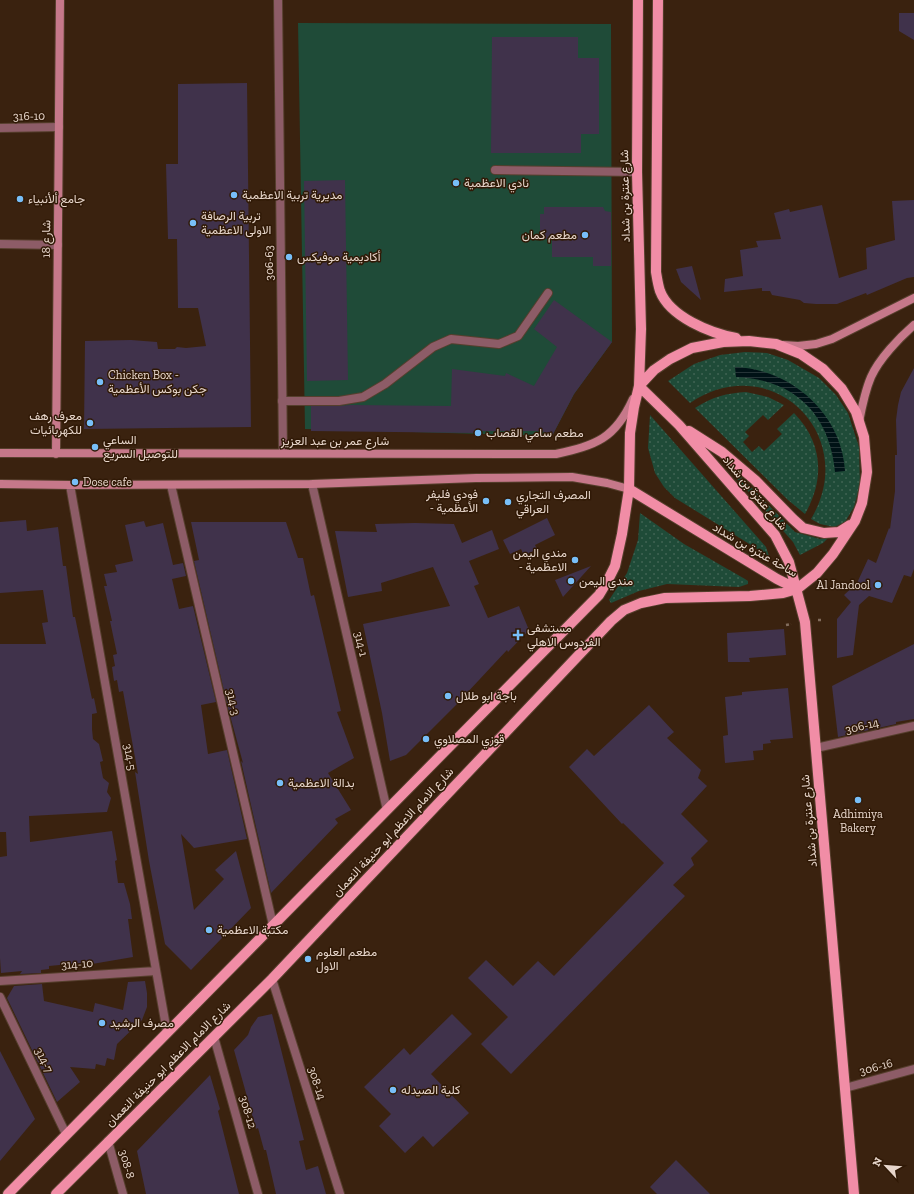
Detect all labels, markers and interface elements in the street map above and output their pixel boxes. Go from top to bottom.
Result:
street label: 316-10 [13,109,45,123]
street label: شارع عنترة بن شداد [617,149,635,242]
place label: نادي الاعظمية [464,176,529,193]
marker: نادي الاعظمية [451,178,461,188]
place label: مديرية تربية الاعظمية [242,188,343,203]
marker: مديرية تربية الاعظمية [229,190,239,200]
place label: جامع ألأنبياء [28,192,85,208]
marker: جامع ألأنبياء [15,194,25,204]
place label: تربية الرصافة الاولى الاعظمية [201,209,271,238]
marker: تربية الرصافة الاولى الاعظمية [188,218,198,228]
street label: شارع 18 [39,220,55,258]
place label: مطعم كمان [522,228,577,243]
marker: مطعم كمان [580,230,590,240]
street label: 306-63 [262,245,276,281]
place label: أكاديمية موفيكس [297,250,381,265]
marker: أكاديمية موفيكس [284,252,294,262]
place label: Chicken Box - جكن بوكس الأعظمية [108,368,207,397]
marker: Chicken Box - جكن بوكس الأعظمية [95,377,105,387]
place label: معرف رهف للكهربائيات [29,409,82,438]
marker: معرف رهف للكهربائيات [85,418,95,428]
place label: مطعم سامي القصاب [486,426,584,443]
marker: مطعم سامي القصاب [473,428,483,438]
place label: الساعي للتوصيل السريع [103,433,178,463]
street label: شارع عمر بن عبد العزيز [280,434,389,450]
marker: الساعي للتوصيل السريع [90,442,100,452]
street label: شارع عنترة بن شداد [718,453,790,534]
place label: Dose cafe [83,475,132,489]
marker: Dose cafe [70,477,80,487]
place label: فودي فليفر - الأعظمية [425,487,478,515]
place label: المصرف التجاري العراقي [516,488,591,519]
marker: فودي فليفر - الأعظمية [481,496,491,506]
marker: المصرف التجاري العراقي [503,497,513,507]
street label: ساحة عنترة بن شداد [710,520,800,581]
place label: مندي اليمن - الاعظمية [513,546,567,574]
marker: مندي اليمن - الاعظمية [570,555,580,565]
place label: مندي اليمن [579,574,633,591]
marker: مندي اليمن [566,576,576,586]
place label: Al Jandool [817,578,870,592]
marker: Al Jandool [873,580,883,590]
place label: مستشفى الفردوس الاهلي [527,621,600,652]
marker: مستشفى الفردوس الاهلي [512,629,524,641]
street label: 314-1 [351,630,371,658]
street label: 314-3 [223,687,243,717]
place label: باجة ابو طلال [456,689,517,704]
marker: باجة ابو طلال [443,691,453,701]
street label: 306-14 [844,715,881,737]
place label: قوزي المصلاوي [434,732,505,749]
marker: قوزي المصلاوي [421,734,431,744]
street label: 314-5 [121,742,139,772]
street label: شارع الامام الاعظم ابو حنيفة النعمان [330,765,458,901]
street label: شارع عنترة بن شداد [798,774,822,868]
place label: بدالة الاعظمية [288,776,355,790]
marker: بدالة الاعظمية [275,778,285,788]
marker: Adhimiya Bakery [853,795,863,805]
place label: Adhimiya Bakery [833,807,883,835]
place label: مكتبة الاعظمية [217,923,288,937]
marker: مكتبة الاعظمية [204,925,214,935]
place label: مطعم العلوم الاول [316,945,377,974]
marker: مطعم العلوم الاول [303,954,313,964]
street label: 314-10 [60,956,94,972]
street label: شارع الامام الاعظم ابو حنيفة النعمان [103,999,235,1131]
place label: مصرف الرشيد [110,1016,174,1031]
marker: مصرف الرشيد [97,1018,107,1028]
street label: 314-7 [32,1045,56,1075]
street label: 306-16 [858,1056,894,1078]
street label: 308-14 [305,1065,329,1102]
place label: كلية الصيدله [401,1083,460,1097]
marker: كلية الصيدله [388,1085,398,1095]
street label: 308-12 [237,1094,259,1130]
north arrow [866,1146,906,1186]
street label: 308-8 [116,1148,138,1180]
text: N [870,1155,885,1168]

